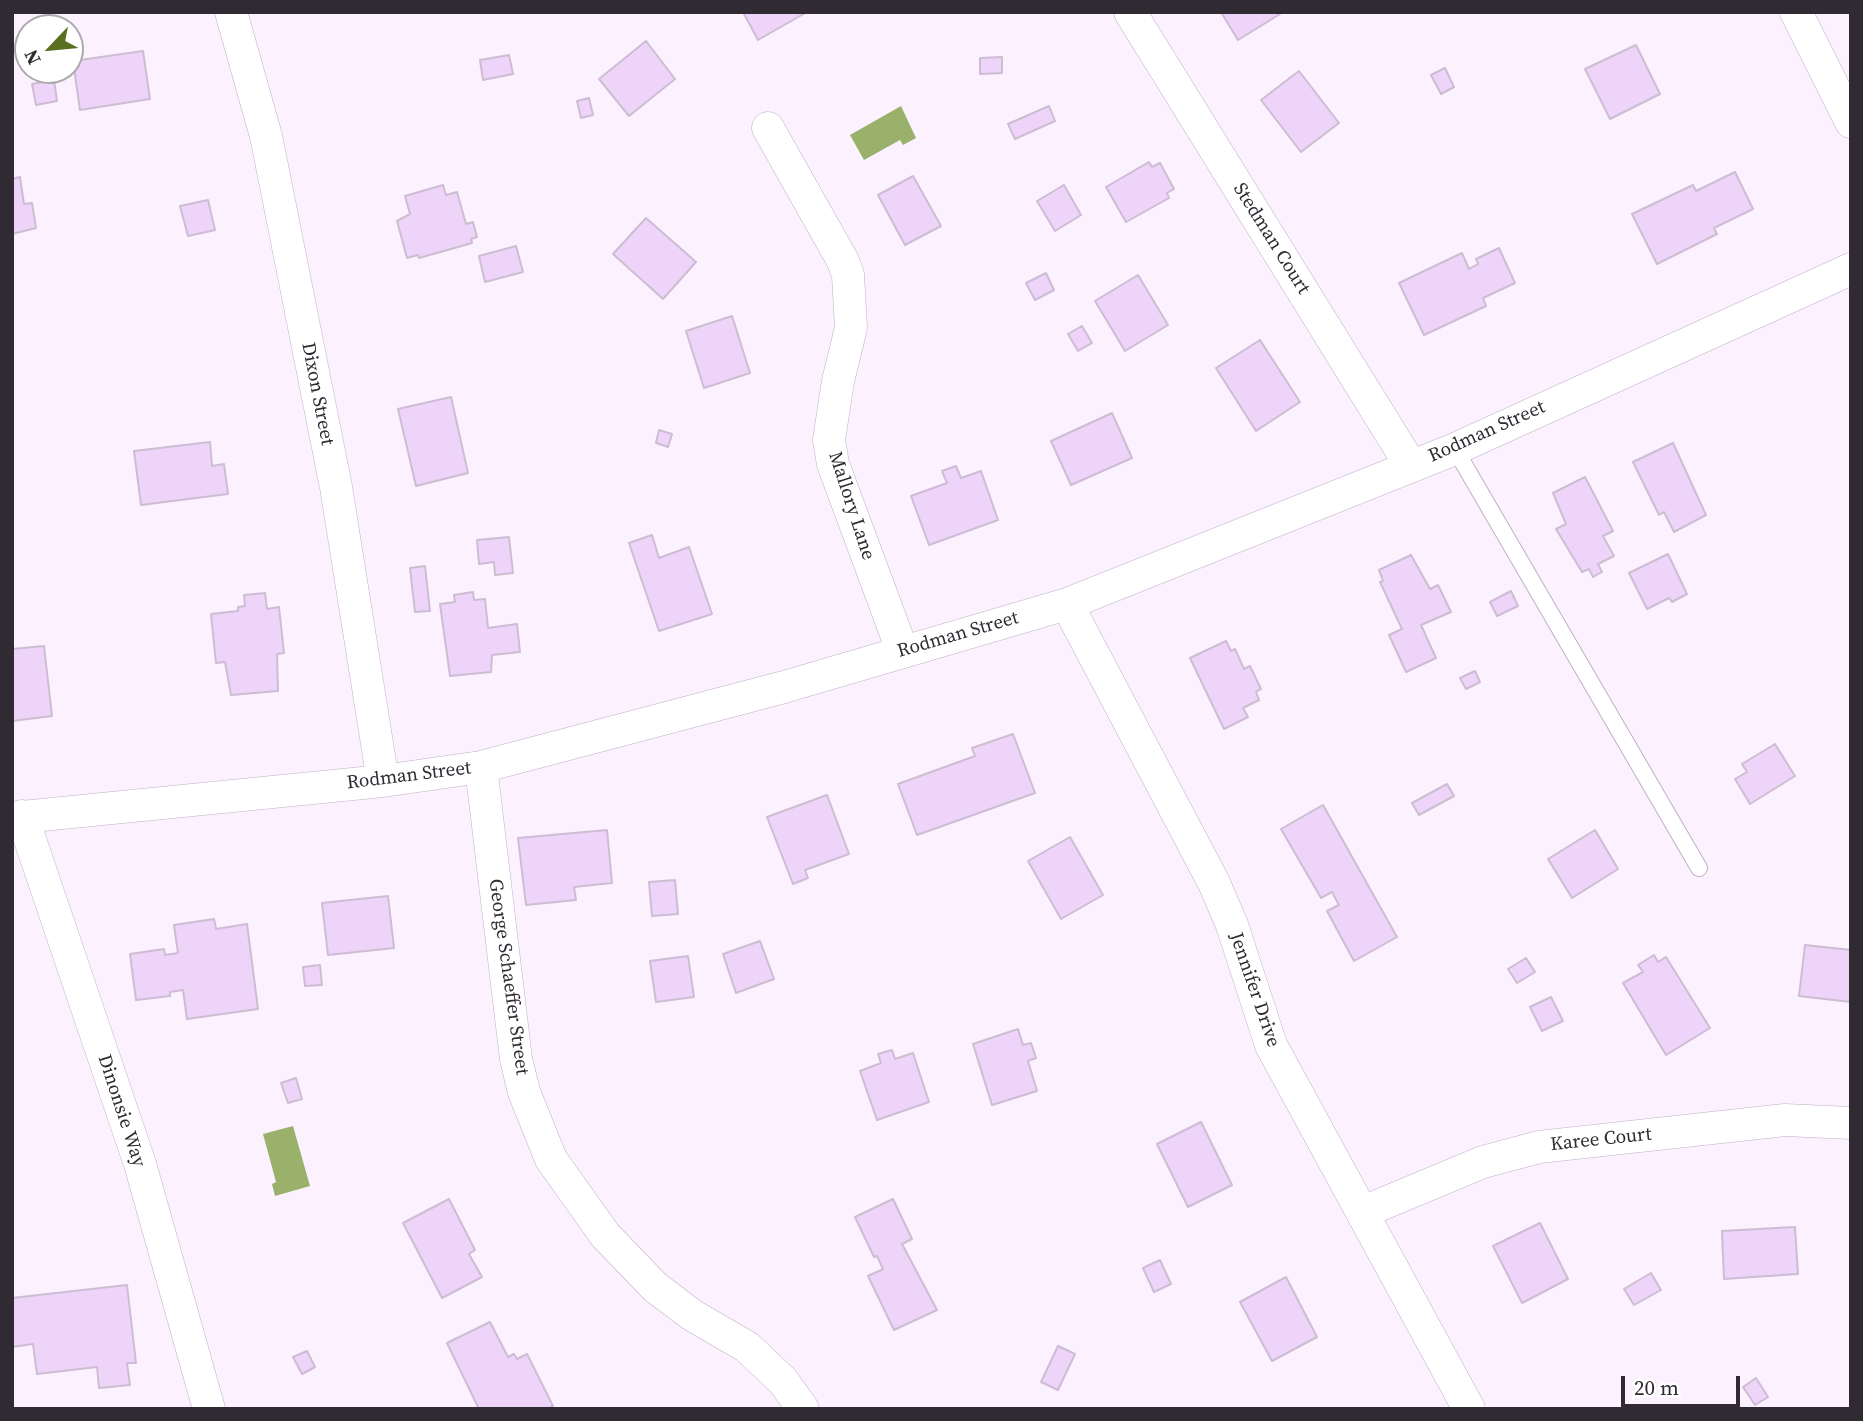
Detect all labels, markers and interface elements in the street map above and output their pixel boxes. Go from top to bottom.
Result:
north arrow [14,14,84,84]
text: N [17,45,47,69]
street label: Stedman Court [1228,179,1314,299]
street label: Dixon Street [296,341,338,447]
street label: Rodman Street [1425,396,1549,468]
street label: Mallory Lane [823,449,879,563]
street label: Rodman Street [895,607,1021,663]
street label: Rodman Street [346,757,472,795]
street label: George Schaeffer Street [483,878,533,1076]
street label: Jennifer Drive [1224,930,1284,1050]
street label: Dinonsie Way [92,1052,150,1170]
street label: Karee Court [1549,1123,1653,1157]
scale bar [1625,1362,1744,1406]
text: 20 m [1634,1373,1679,1402]

